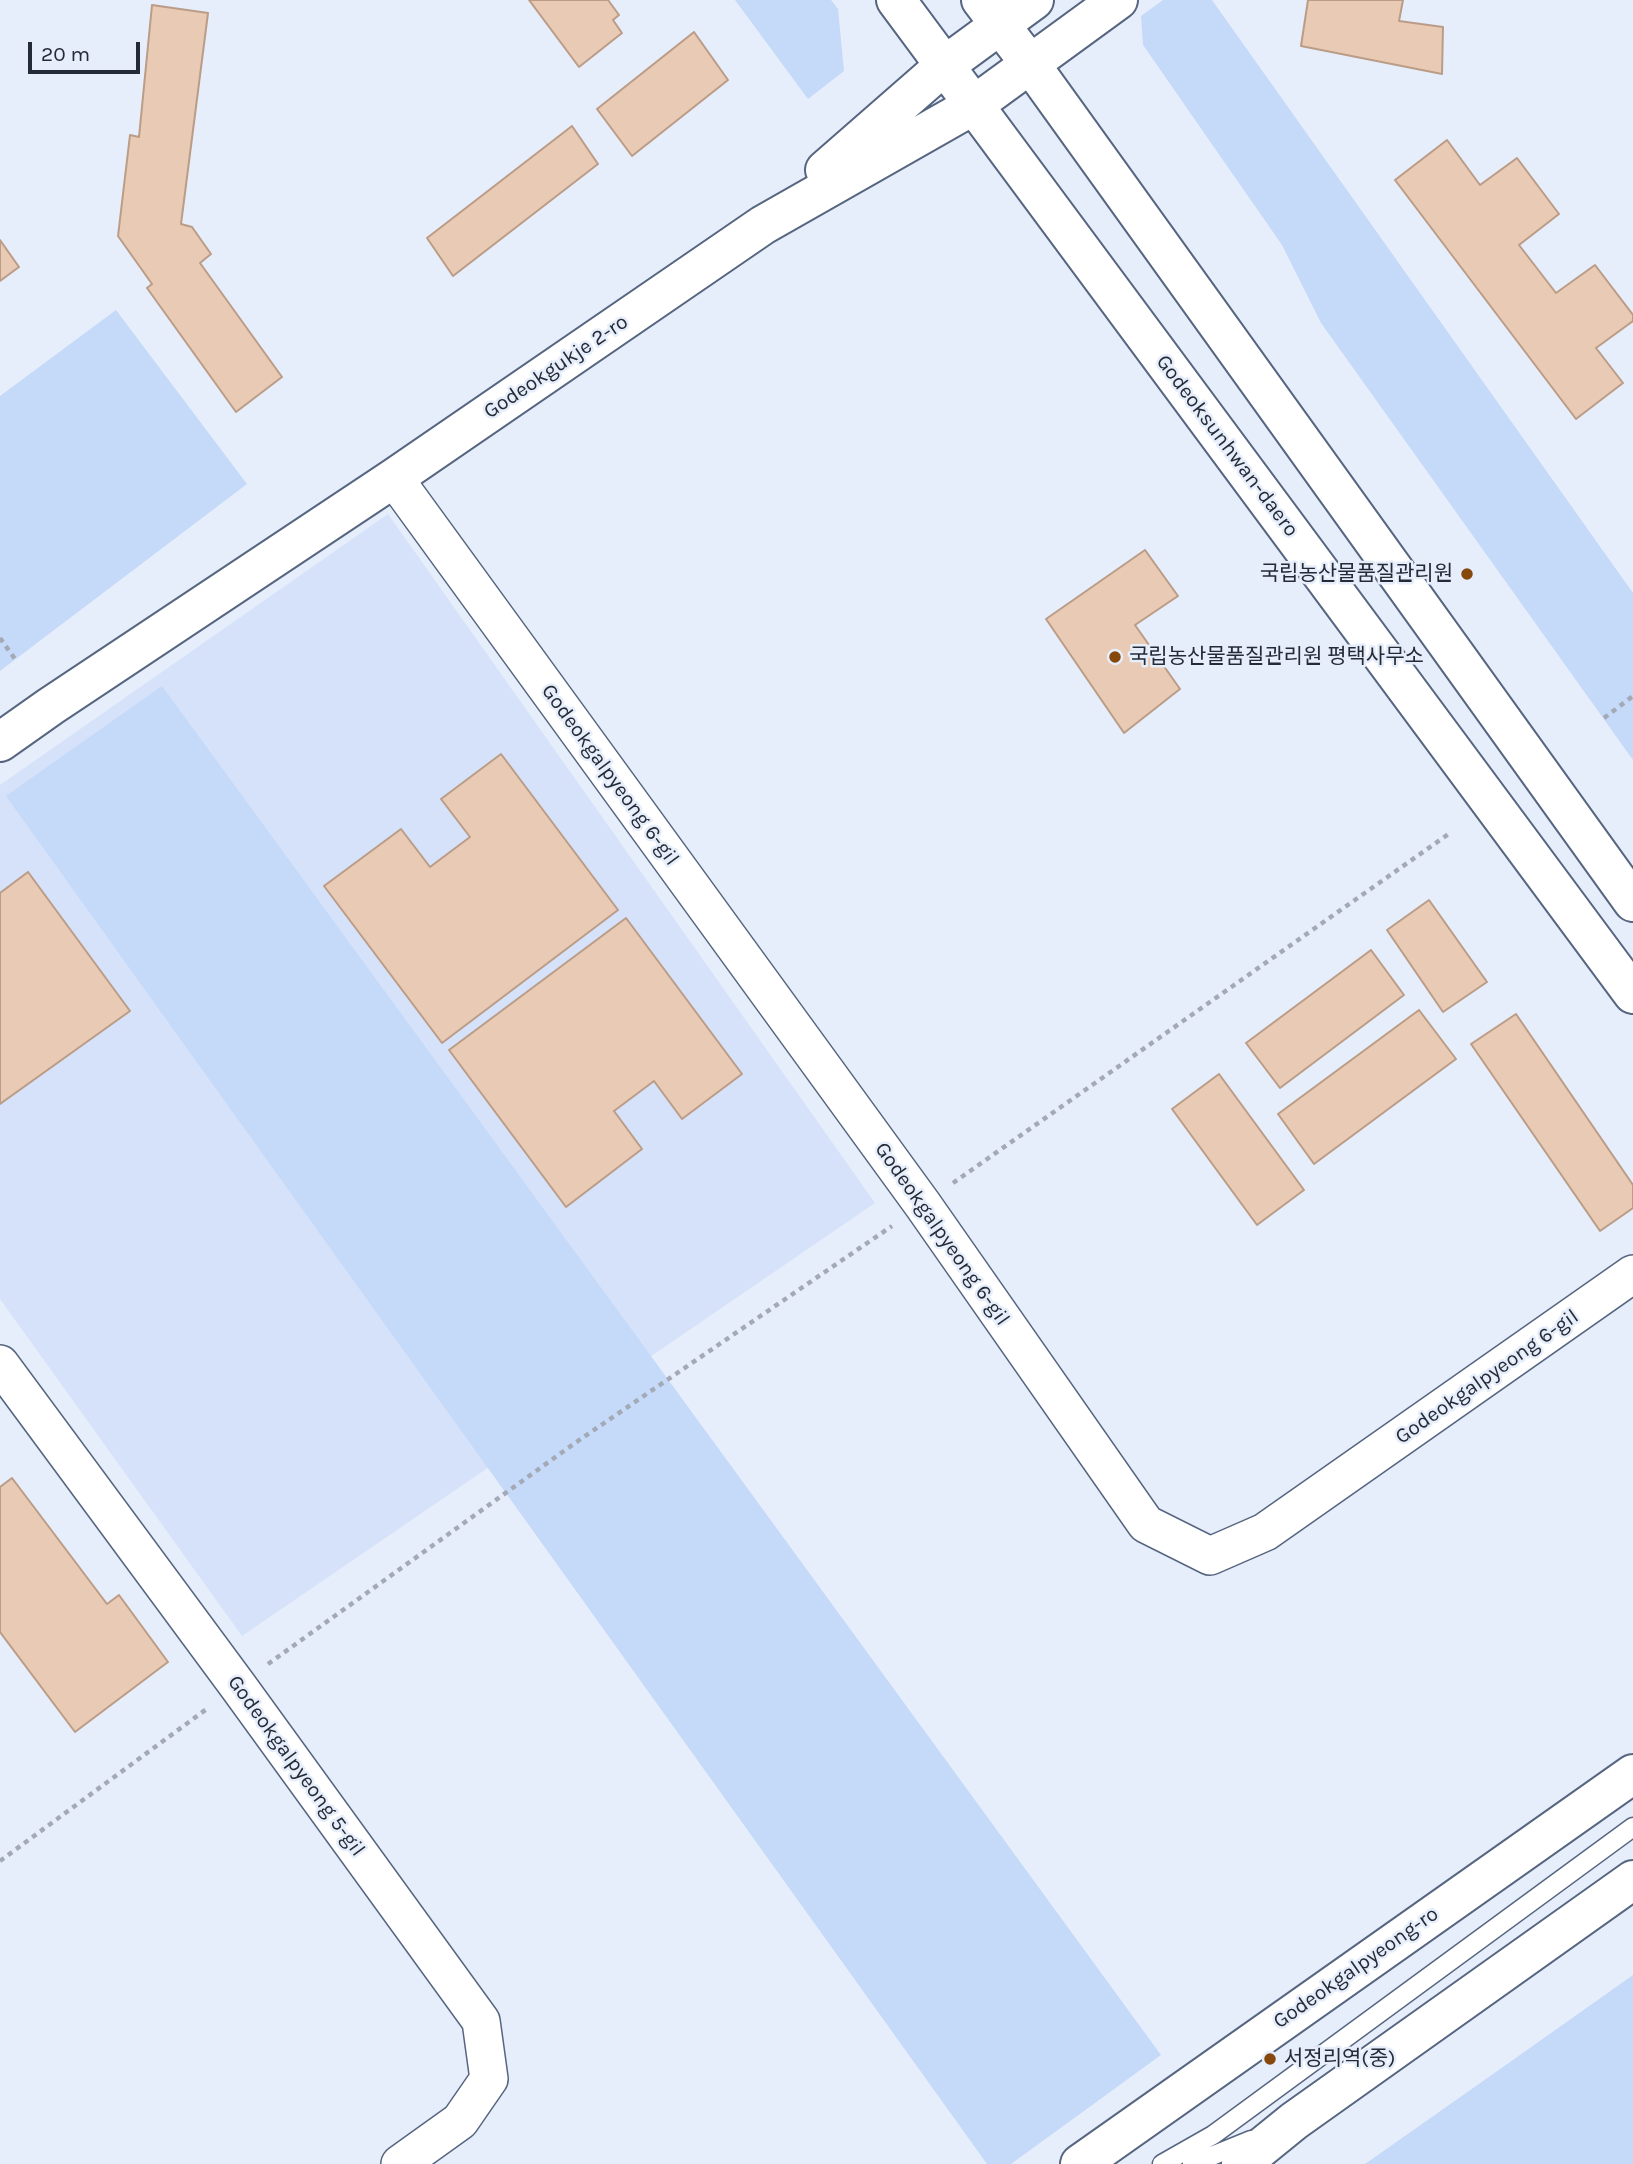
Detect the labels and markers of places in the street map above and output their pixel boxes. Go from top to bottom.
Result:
place label: 국립농산물품질관리원 [1260,561,1453,587]
marker: 국립농산물품질관리원 [1459,566,1475,582]
place label: 국립농산물품질관리원 평택사무소 [1129,644,1424,670]
marker: 국립농산물품질관리원 평택사무소 [1107,649,1123,665]
place label: 서정리역(중) [1284,2046,1396,2072]
marker: 서정리역(중) [1262,2051,1278,2067]

